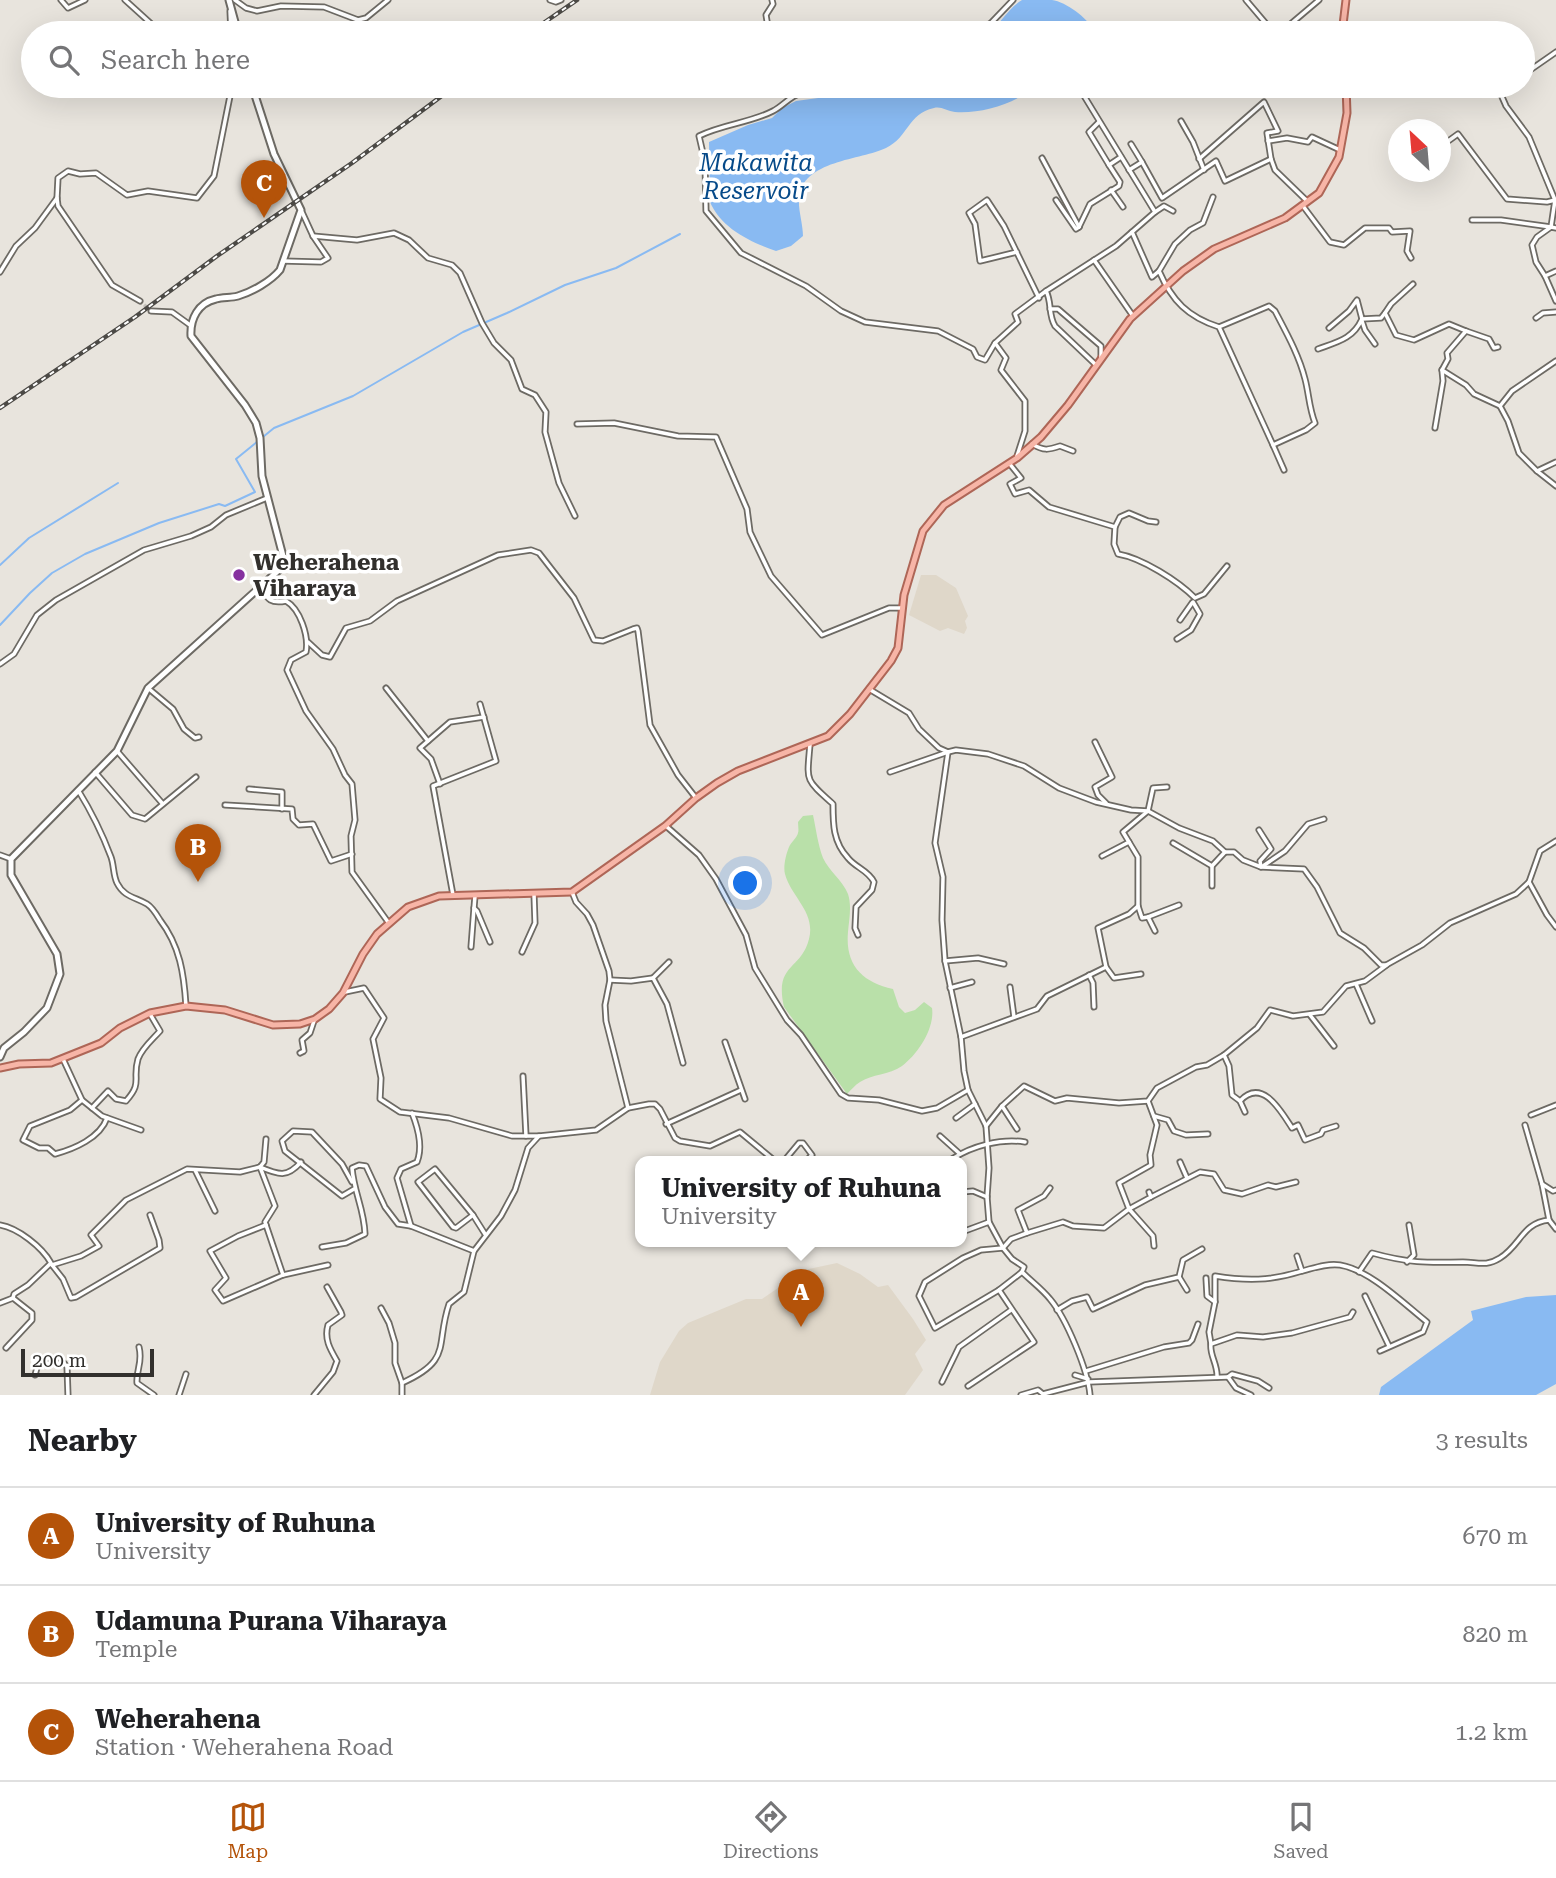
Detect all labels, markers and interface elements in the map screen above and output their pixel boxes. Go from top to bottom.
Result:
search box [21,21,1535,98]
icon: search [45,41,83,79]
text: Search here [101,45,250,75]
north arrow [1388,119,1451,182]
water label: Makawita Reservoir [698,149,813,205]
pin: C [241,160,287,218]
place label: Weherahena Viharaya [253,549,400,602]
marker: Weherahena Viharaya [231,567,247,583]
pin: B [175,824,221,882]
your location [728,866,762,900]
popup [635,1156,967,1247]
text: University of Ruhuna [661,1173,941,1203]
text: University [661,1203,777,1230]
pin: A [778,1269,824,1327]
scale bar [21,1346,154,1378]
text: 200 m [32,1349,86,1372]
text: Nearby [28,1423,137,1458]
text: 3 results [1436,1427,1528,1454]
text: University of Ruhuna [95,1508,375,1538]
text: A [43,1523,59,1550]
text: 670 m [1463,1523,1528,1550]
text: University [95,1538,211,1565]
text: Udamuna Purana Viharaya [95,1606,447,1636]
text: B [43,1621,59,1648]
text: 820 m [1463,1621,1528,1648]
text: Temple [95,1636,177,1663]
text: Weherahena [95,1704,260,1734]
text: C [43,1719,59,1746]
text: 1.2 km [1455,1719,1528,1746]
text: Station · Weherahena Road [95,1734,393,1761]
tab: Map [227,1798,268,1863]
tab: Directions [723,1798,819,1863]
tab: Saved [1273,1798,1329,1863]

